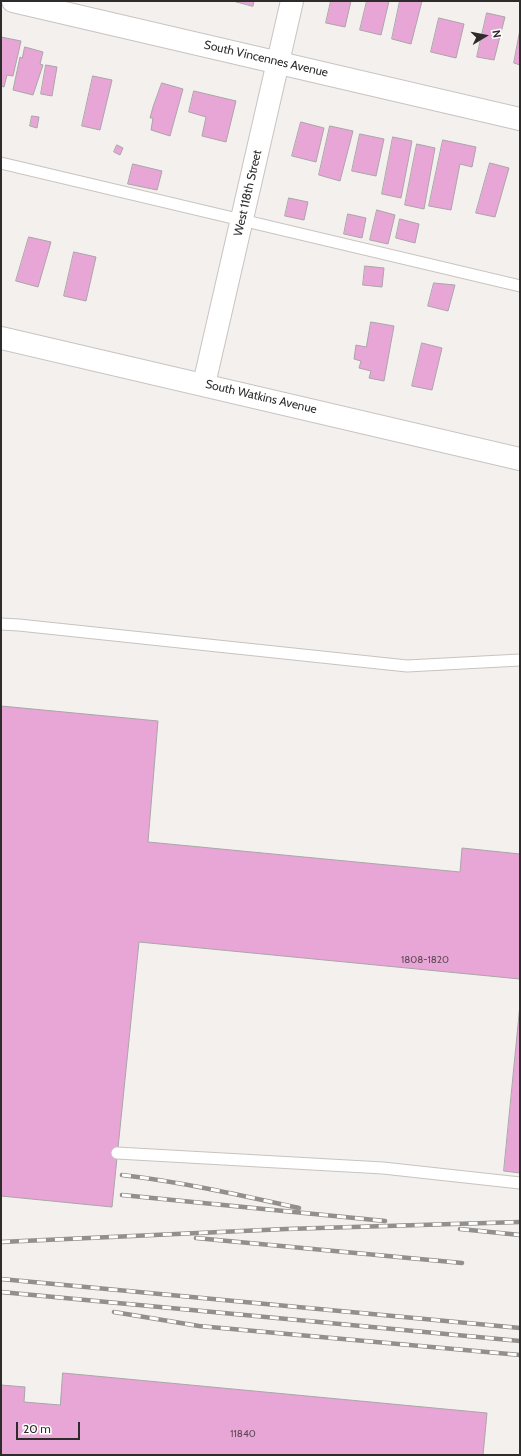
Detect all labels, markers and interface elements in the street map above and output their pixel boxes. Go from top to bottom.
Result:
north arrow [465,16,505,56]
text: N [489,29,504,39]
street label: South Vincennes Avenue [202,38,330,80]
street label: West 118th Street [231,149,265,237]
street label: South Watkins Avenue [204,377,318,417]
house number: 1808-1820 [401,954,449,966]
scale bar [18,1414,82,1440]
text: 20 m [23,1421,51,1436]
house number: 11840 [230,1428,256,1440]

